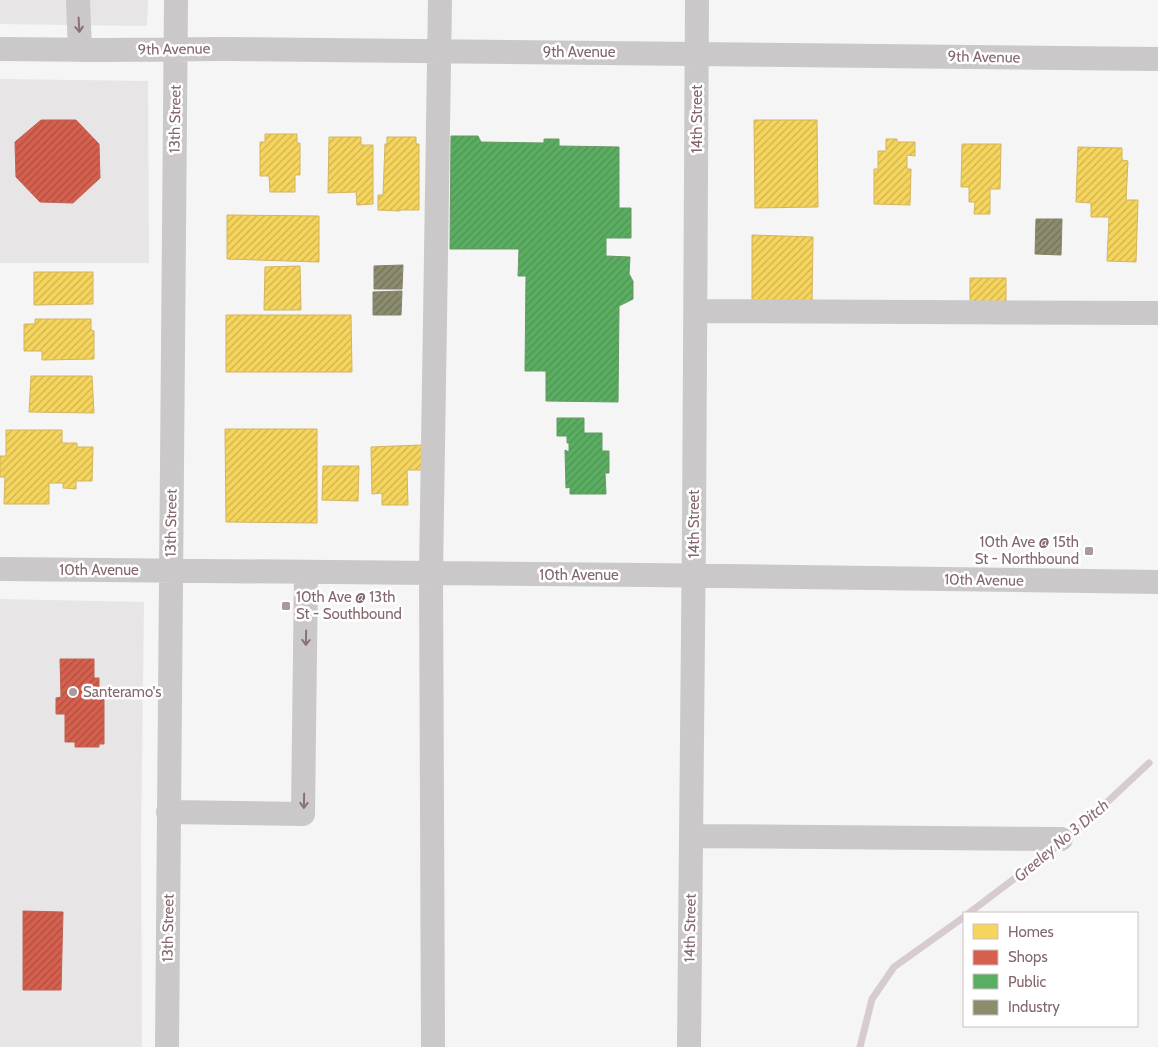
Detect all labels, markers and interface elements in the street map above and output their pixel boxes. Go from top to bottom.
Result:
one-way arrow [74,17,83,33]
street label: 9th Avenue [138,39,211,59]
street label: 9th Avenue [543,43,616,61]
street label: 9th Avenue [948,47,1021,67]
street label: 13th Street [165,85,185,153]
street label: 14th Street [688,85,706,153]
street label: 13th Street [161,489,181,557]
street label: 14th Street [685,490,703,558]
place label: 10th Ave @ 15th St - Northbound [975,533,1079,568]
marker: 10th Ave @ 15th St - Northbound [1083,545,1095,557]
street label: 10th Avenue [59,561,139,579]
street label: 10th Avenue [539,566,619,584]
street label: 10th Avenue [944,570,1024,590]
place label: 10th Ave @ 13th St - Southbound [296,588,402,623]
marker: 10th Ave @ 13th St - Southbound [280,600,292,612]
one-way arrow [301,630,311,646]
place label: Santeramo's [83,683,161,701]
marker: Santeramo's [67,686,79,698]
one-way arrow [299,793,308,809]
water label: Greeley No 3 Ditch [1010,795,1113,886]
street label: 13th Street [158,894,178,962]
street label: 14th Street [680,894,700,962]
legend [963,912,1138,1027]
text: Homes [1008,923,1054,941]
text: Shops [1008,948,1048,966]
text: Public [1008,973,1046,991]
text: Industry [1008,998,1060,1016]

